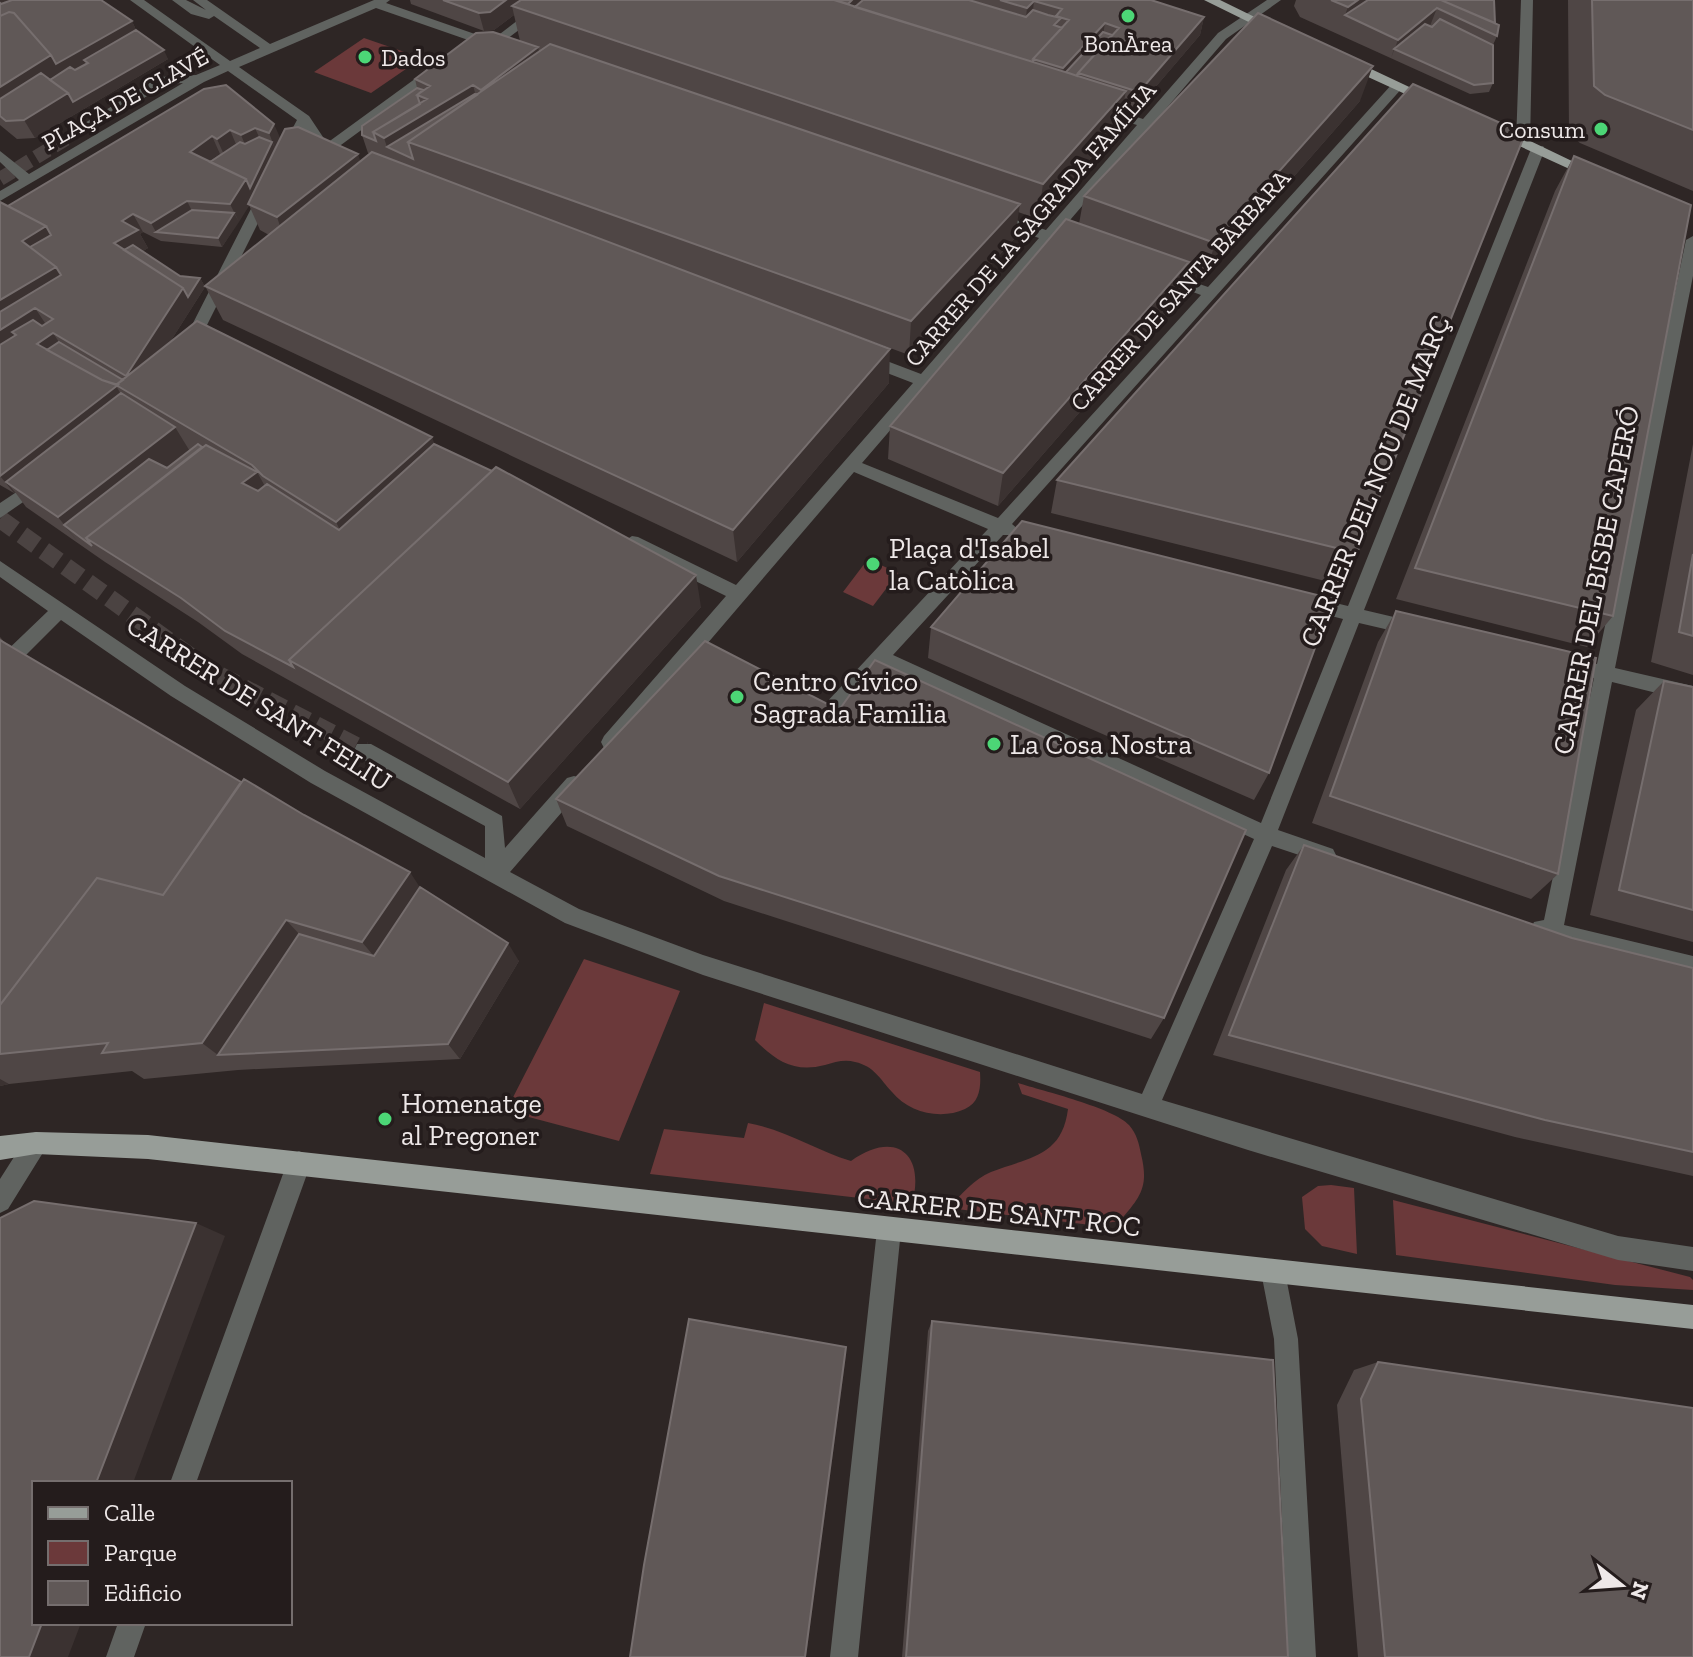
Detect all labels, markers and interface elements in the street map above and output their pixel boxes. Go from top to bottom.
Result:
marker: BonÀrea [1119,7,1137,25]
place label: BonÀrea [1083,29,1173,58]
street label: PLAÇA DE CLAVÉ [37,41,213,157]
place label: Dados [381,43,445,72]
marker: Dados [356,48,374,66]
street label: CARRER DE LA SAGRADA FAMÍLIA [898,75,1162,372]
place label: Consum [1499,115,1585,144]
marker: Consum [1592,120,1610,138]
street label: CARRER DE SANTA BÀRBARA [1064,163,1296,417]
street label: CARRER DEL NOU DE MARÇ [1293,310,1457,652]
street label: CARRER DEL BISBE CAPERÓ [1546,403,1646,757]
place label: Plaça d'Isabel la Catòlica [889,532,1050,597]
marker: Plaça d'Isabel la Catòlica [864,555,882,573]
street label: CARRER DE SANT FELIU [121,608,397,798]
place label: Centro Cívico Sagrada Familia [753,665,947,730]
marker: Centro Cívico Sagrada Familia [728,688,746,706]
place label: La Cosa Nostra [1010,728,1193,761]
marker: La Cosa Nostra [985,735,1003,753]
place label: Homenatge al Pregoner [401,1087,542,1152]
marker: Homenatge al Pregoner [376,1110,394,1128]
street label: CARRER DE SANT ROC [856,1181,1142,1243]
legend [32,1481,292,1625]
text: Calle [104,1498,155,1527]
text: Parque [104,1538,177,1567]
north arrow [1581,1545,1661,1625]
text: Edificio [104,1578,182,1607]
text: N [1624,1579,1655,1603]

